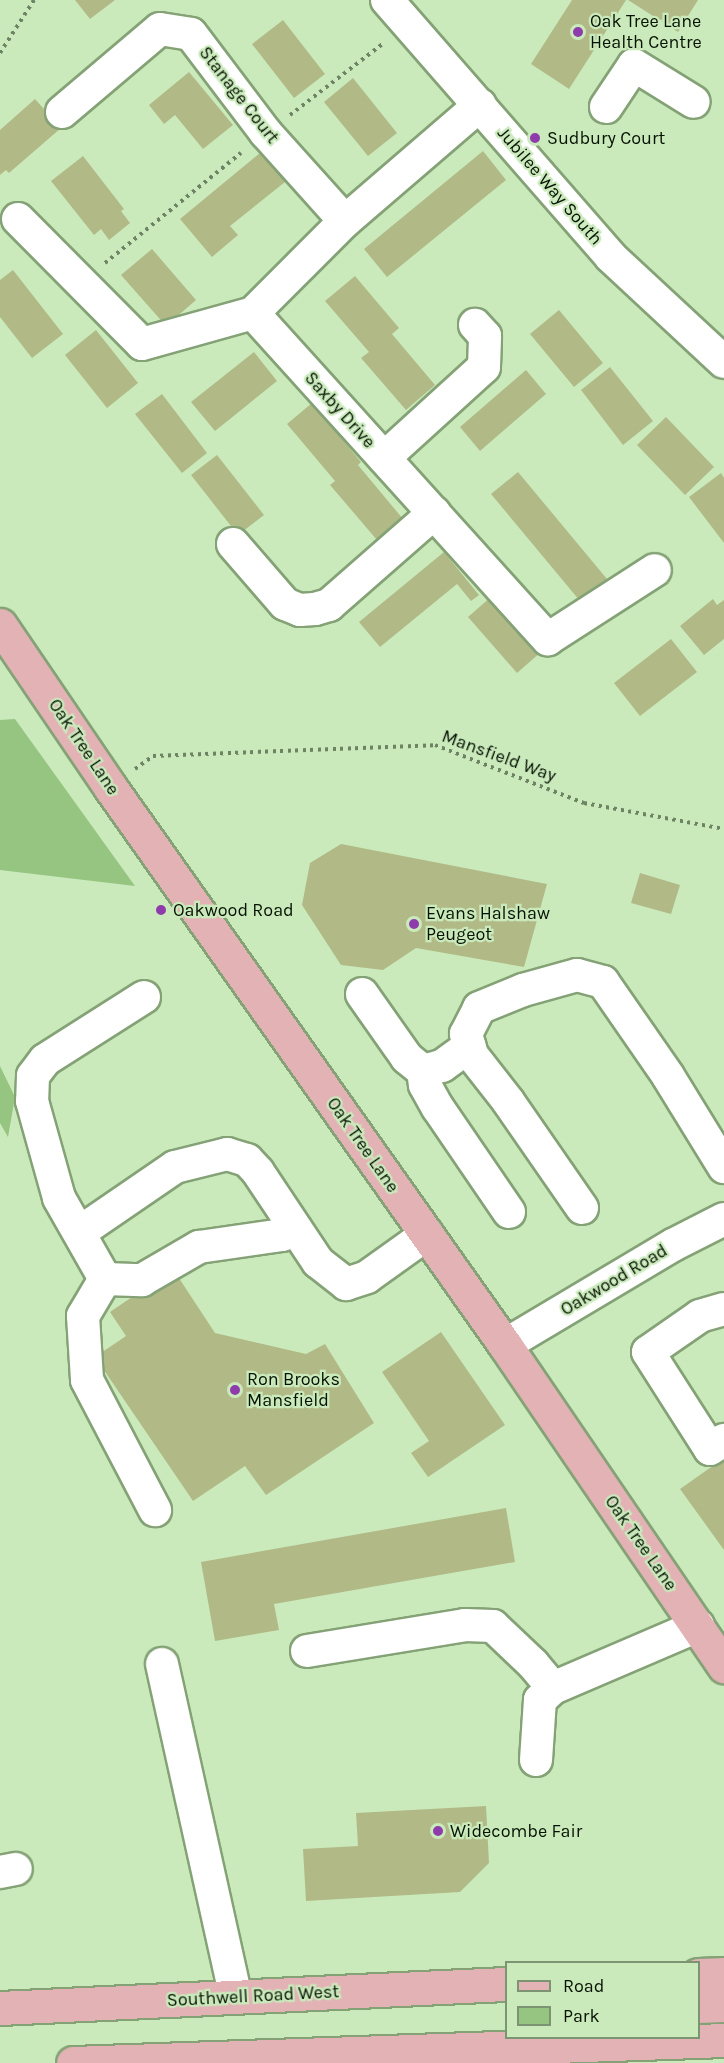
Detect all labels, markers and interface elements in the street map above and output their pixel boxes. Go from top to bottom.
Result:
place label: Oak Tree Lane Health Centre [590,11,702,54]
marker: Oak Tree Lane Health Centre [571,25,585,39]
street label: Stanage Court [194,42,284,148]
street label: Jubilee Way South [493,123,607,249]
place label: Sudbury Court [547,127,665,149]
marker: Sudbury Court [528,131,542,145]
street label: Saxby Drive [300,367,380,453]
street label: Oak Tree Lane [44,695,124,799]
street label: Mansfield Way [439,725,559,787]
place label: Oakwood Road [173,899,294,921]
marker: Oakwood Road [154,903,168,917]
place label: Evans Halshaw Peugeot [426,903,550,946]
marker: Evans Halshaw Peugeot [407,917,421,931]
street label: Oak Tree Lane [322,1093,404,1197]
street label: Oakwood Road [557,1240,671,1320]
place label: Ron Brooks Mansfield [247,1369,340,1412]
marker: Ron Brooks Mansfield [228,1383,242,1397]
street label: Oak Tree Lane [600,1491,682,1595]
place label: Widecombe Fair [450,1820,582,1842]
marker: Widecombe Fair [431,1824,445,1838]
legend [505,1961,700,2039]
text: Road [563,1975,604,1997]
street label: Southwell Road West [166,1981,340,2011]
text: Park [563,2005,600,2027]

